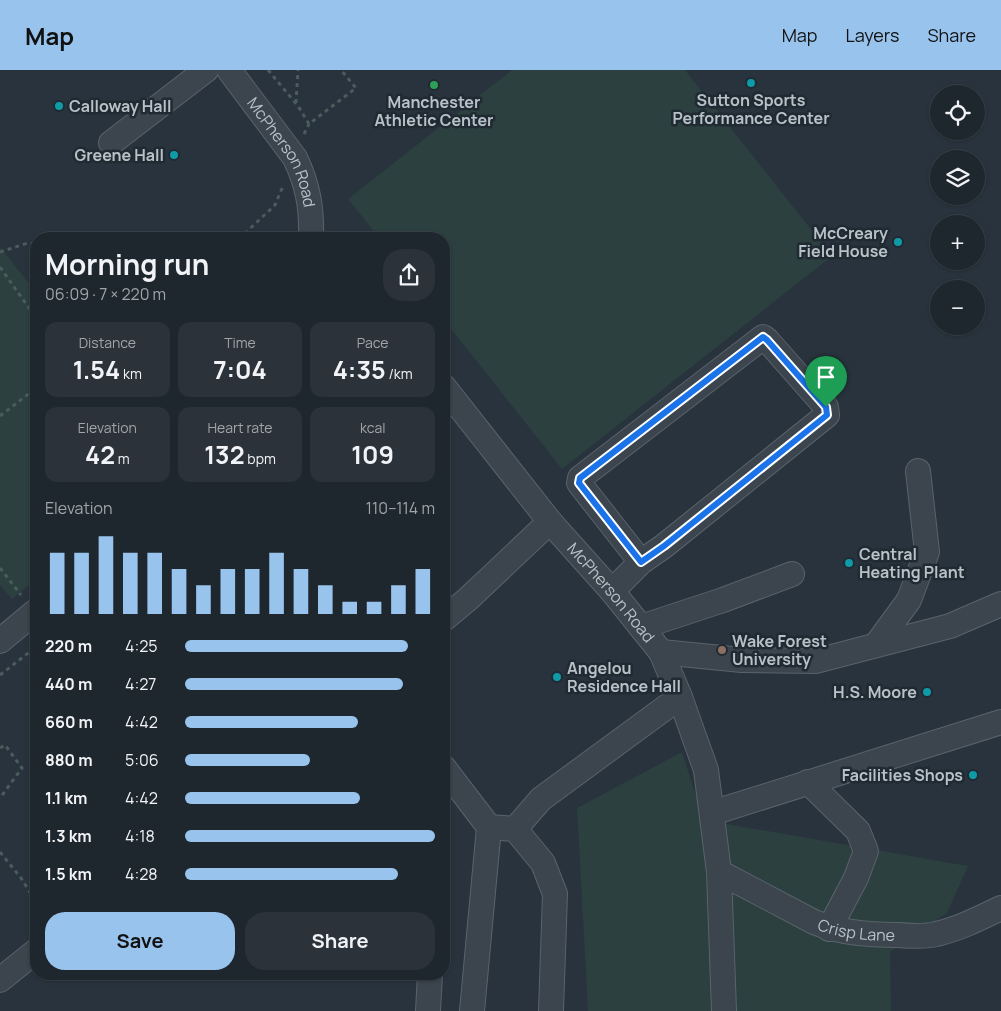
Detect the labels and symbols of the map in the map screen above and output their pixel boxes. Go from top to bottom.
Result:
marker: Sutton Sports Performance Center [745,77,757,89]
marker: Manchester Athletic Center [428,79,440,91]
place label: Sutton Sports Performance Center [672,89,830,129]
place label: Manchester Athletic Center [374,91,494,131]
street label: McPherson Road [242,93,321,209]
place label: Calloway Hall [69,95,172,117]
marker: Calloway Hall [53,100,65,112]
place label: Greene Hall [75,144,164,166]
marker: Greene Hall [168,149,180,161]
place label: McCreary Field House [798,222,888,262]
marker: McCreary Field House [892,236,904,248]
pin [805,356,847,407]
street label: McPherson Road [563,538,660,647]
place label: Central Heating Plant [859,543,965,583]
marker: Central Heating Plant [843,557,855,569]
place label: Wake Forest University [732,630,827,670]
marker: Wake Forest University [716,644,728,656]
place label: Angelou Residence Hall [567,657,681,697]
marker: Angelou Residence Hall [551,671,563,683]
place label: H.S. Moore [833,681,917,703]
marker: H.S. Moore [921,686,933,698]
place label: Facilities Shops [842,764,963,786]
marker: Facilities Shops [967,769,979,781]
street label: Crisp Lane [815,913,895,946]

